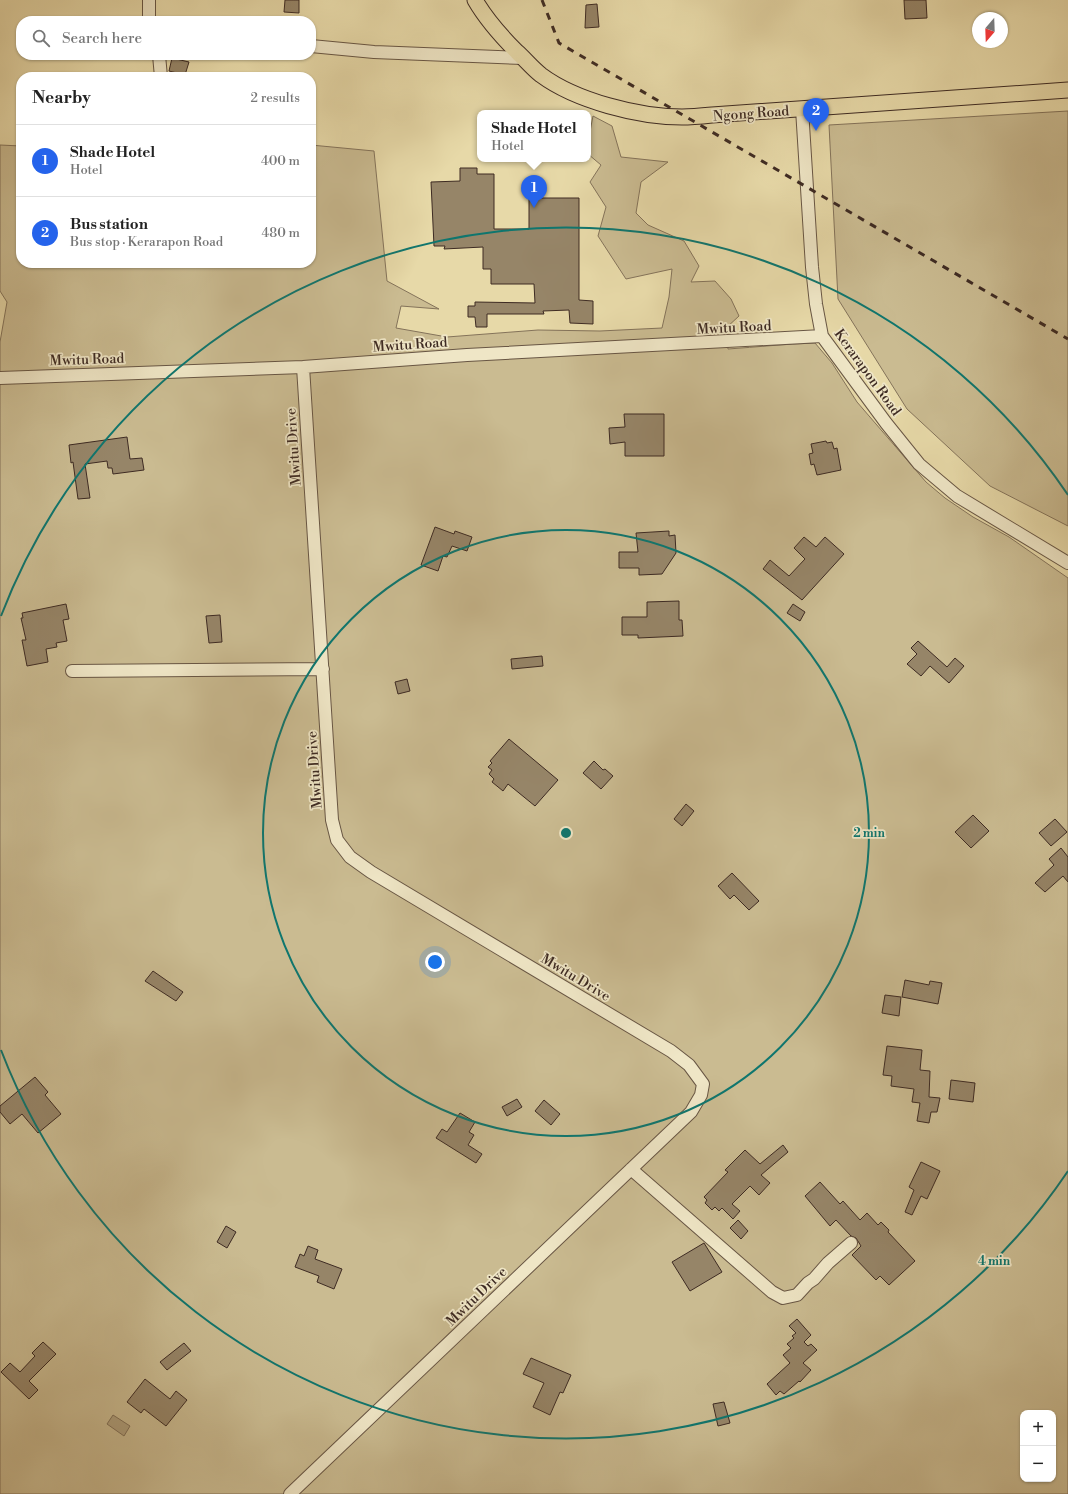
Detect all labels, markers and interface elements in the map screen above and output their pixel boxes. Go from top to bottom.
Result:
north arrow [972,12,1008,48]
search box [16,16,316,60]
icon: search [30,27,52,49]
text: Search here [62,29,142,48]
text: Nearby [32,87,91,109]
text: 2 results [251,90,300,106]
pin: 2 [803,98,829,131]
street label: Ngong Road [712,102,790,126]
popup [477,110,591,162]
text: Shade Hotel [491,119,577,138]
text: Hotel [491,138,524,154]
text: Shade Hotel [70,143,155,162]
text: 1 [42,153,48,169]
text: 400 m [261,153,300,169]
text: Hotel [70,162,103,178]
pin: 1 [521,175,547,208]
text: Bus station [70,215,148,234]
text: 2 [41,225,49,241]
text: 480 m [262,225,300,241]
text: Bus stop · Kerarapon Road [70,234,223,250]
street label: Mwitu Road [696,317,772,339]
street label: Kerarapon Road [830,326,905,420]
street label: Mwitu Road [372,333,448,357]
street label: Mwitu Road [49,350,125,370]
street label: Mwitu Drive [282,407,306,486]
street label: Mwitu Drive [303,730,327,809]
centre of rings [559,826,573,840]
text: 2 min [853,826,885,841]
street label: Mwitu Drive [537,950,614,1006]
your location [425,952,445,972]
text: 4 min [978,1254,1011,1269]
street label: Mwitu Drive [442,1263,511,1330]
map controls [1020,1410,1056,1482]
button: + [1020,1410,1056,1446]
button: − [1020,1446,1056,1482]

